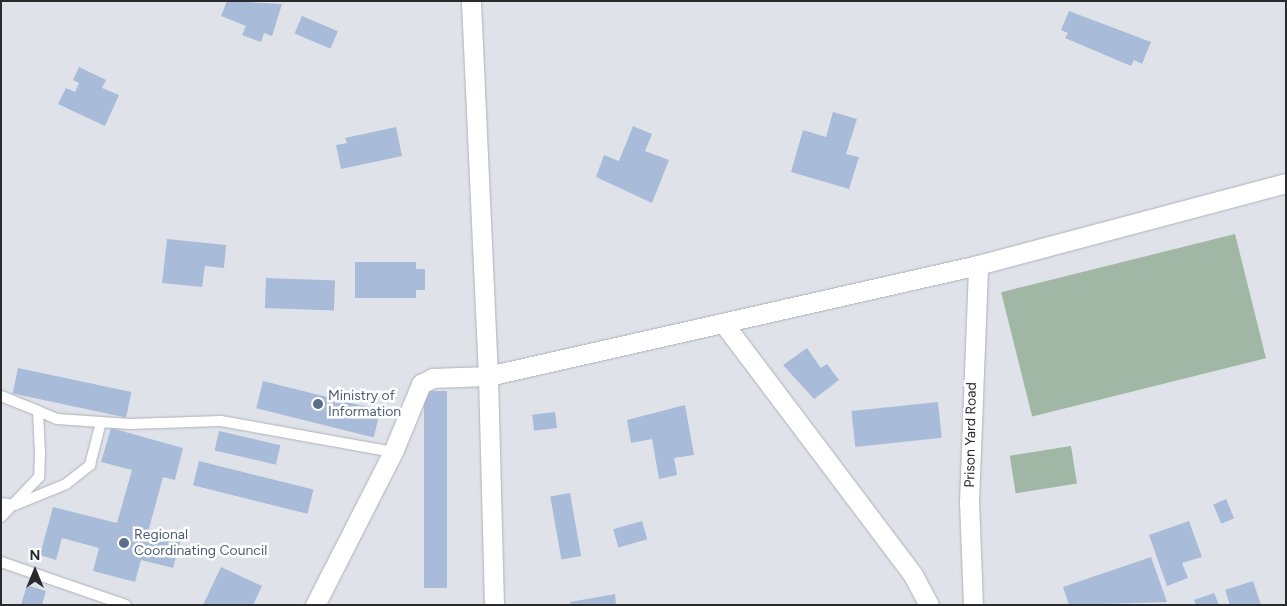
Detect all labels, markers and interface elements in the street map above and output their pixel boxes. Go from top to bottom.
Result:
street label: Prison Yard Road [962,382,980,488]
place label: Ministry of Information [328,388,401,421]
marker: Ministry of Information [312,398,324,410]
place label: Regional Coordinating Council [134,527,267,560]
marker: Regional Coordinating Council [118,537,130,549]
north arrow [10,546,60,596]
text: N [30,547,40,564]

